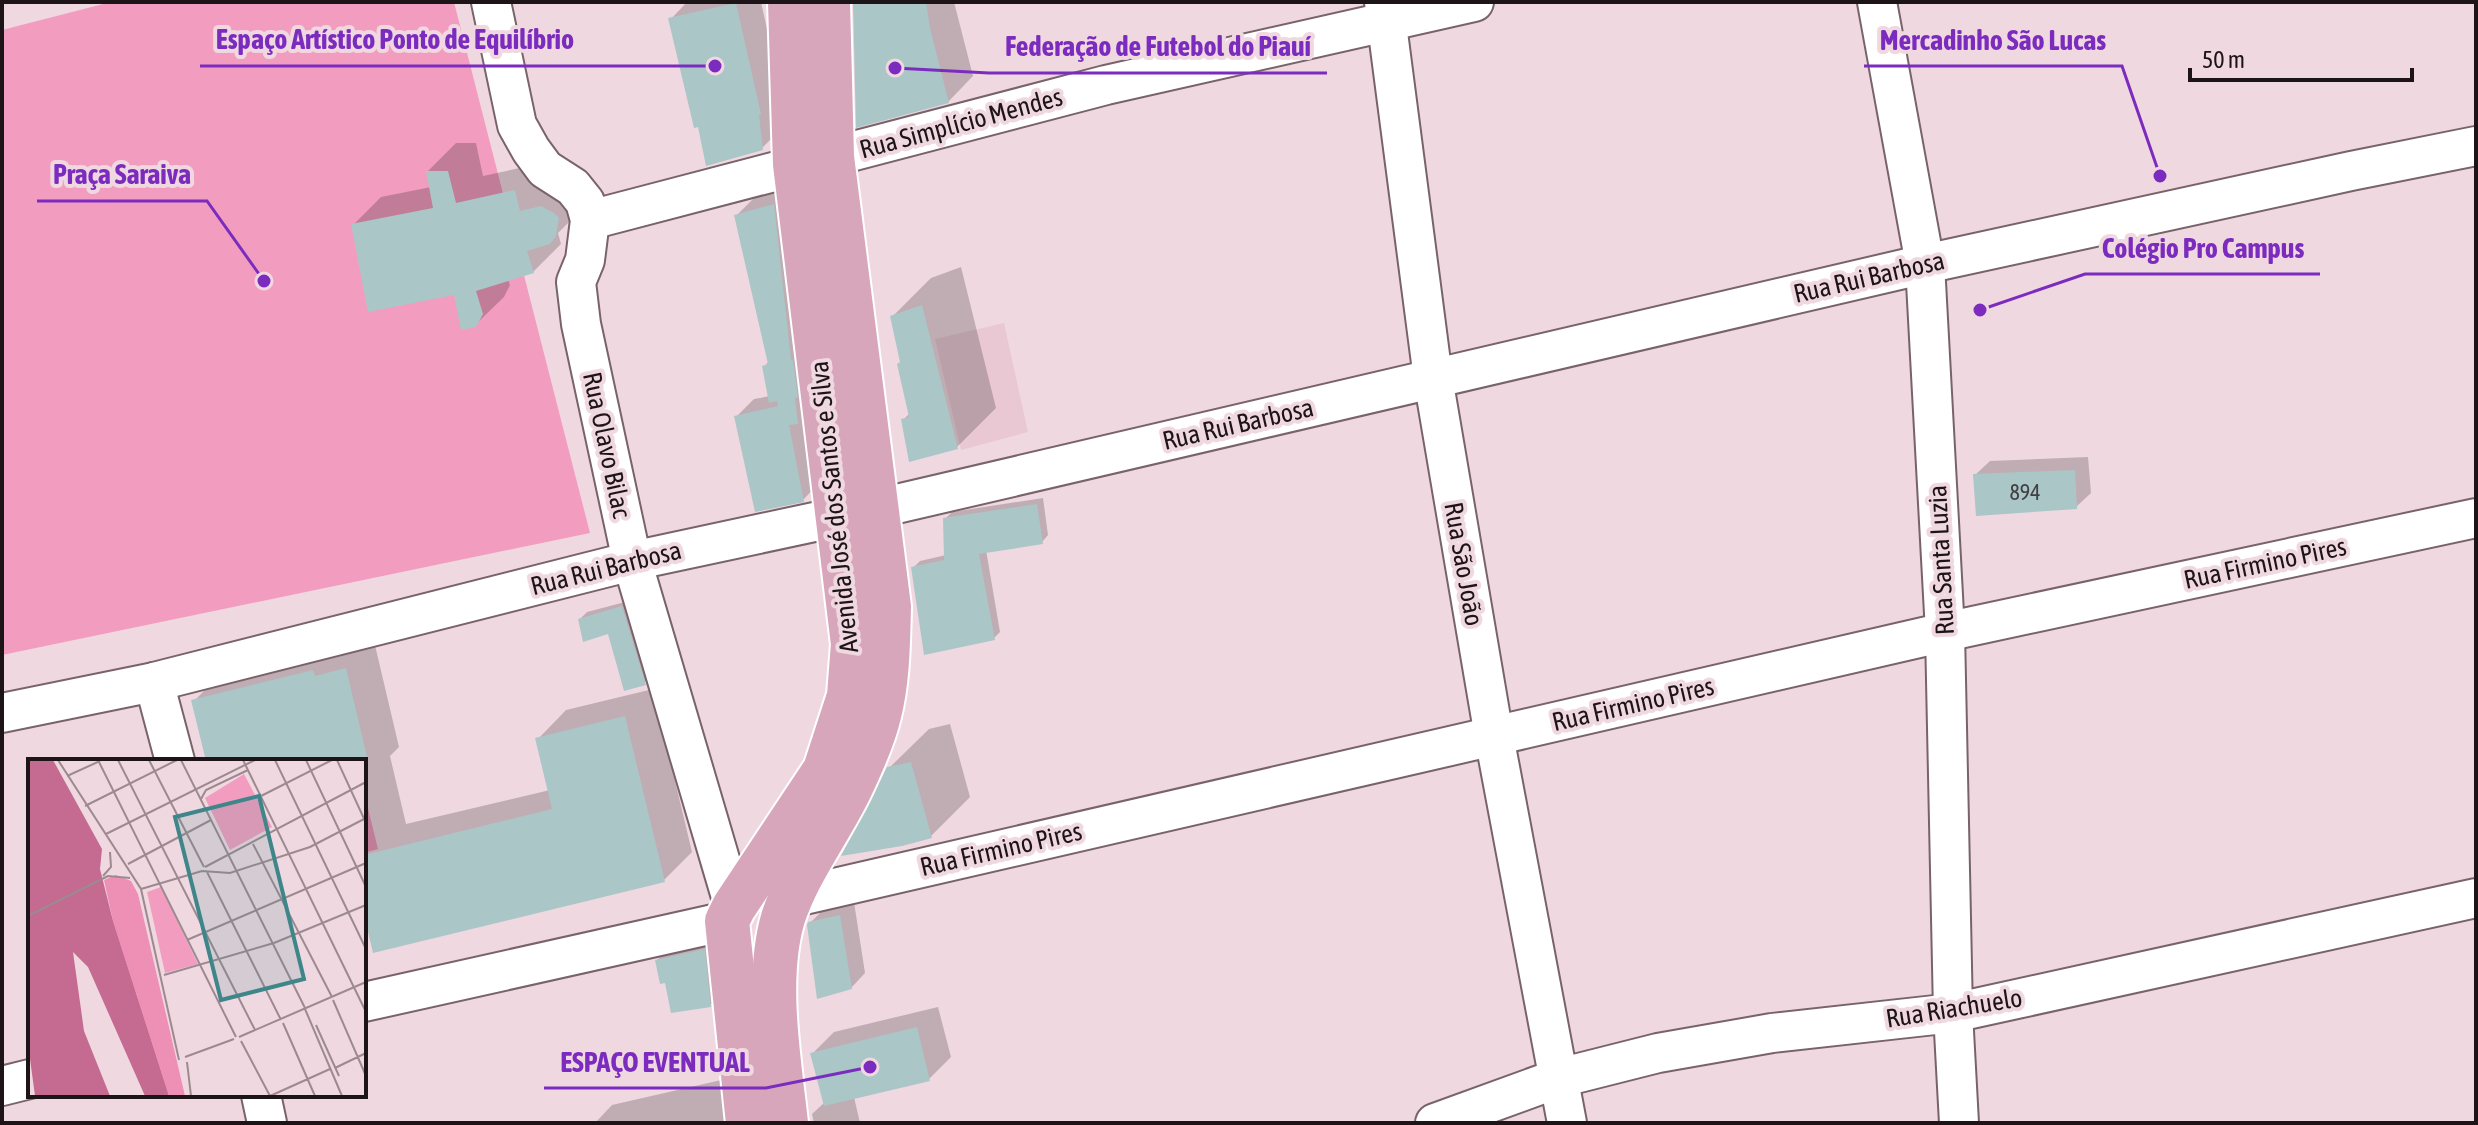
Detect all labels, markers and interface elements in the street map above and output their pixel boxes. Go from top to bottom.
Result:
callout: Espaço Artístico Ponto de Equilíbrio [200,14,590,66]
callout: Mercadinho São Lucas [1864,14,2122,66]
callout: Federação de Futebol do Piauí [989,21,1327,73]
text: Espaço Artístico Ponto de Equilíbrio [216,23,574,55]
text: Mercadinho São Lucas [1880,24,2106,56]
text: Federação de Futebol do Piauí [1005,30,1312,62]
scale bar [2190,32,2412,82]
text: 50 m [2202,46,2245,73]
street label: Rua Simplício Mendes [856,82,1066,164]
callout: Praça Saraiva [37,149,207,201]
text: Praça Saraiva [53,158,191,190]
callout: Colégio Pro Campus [2085,222,2320,274]
text: Colégio Pro Campus [2102,232,2304,264]
street label: Rua Rui Barbosa [1790,245,1948,309]
street label: Avenida José dos Santos e Silva [804,360,864,654]
street label: Rua Olavo Bilac [577,369,637,521]
street label: Rua Rui Barbosa [1159,392,1317,456]
house number: 894 [2009,479,2041,505]
street label: Rua Santa Luzia [1922,484,1960,636]
street label: Rua São João [1438,500,1490,628]
street label: Rua Firmino Pires [2181,531,2349,595]
street label: Rua Rui Barbosa [528,535,684,601]
street label: Rua Firmino Pires [1549,671,1717,737]
inset map [28,759,366,1097]
street label: Rua Firmino Pires [917,816,1085,882]
street label: Rua Riachuelo [1884,982,2024,1034]
callout: ESPAÇO EVENTUAL [544,1036,766,1088]
text: ESPAÇO EVENTUAL [560,1046,750,1078]

